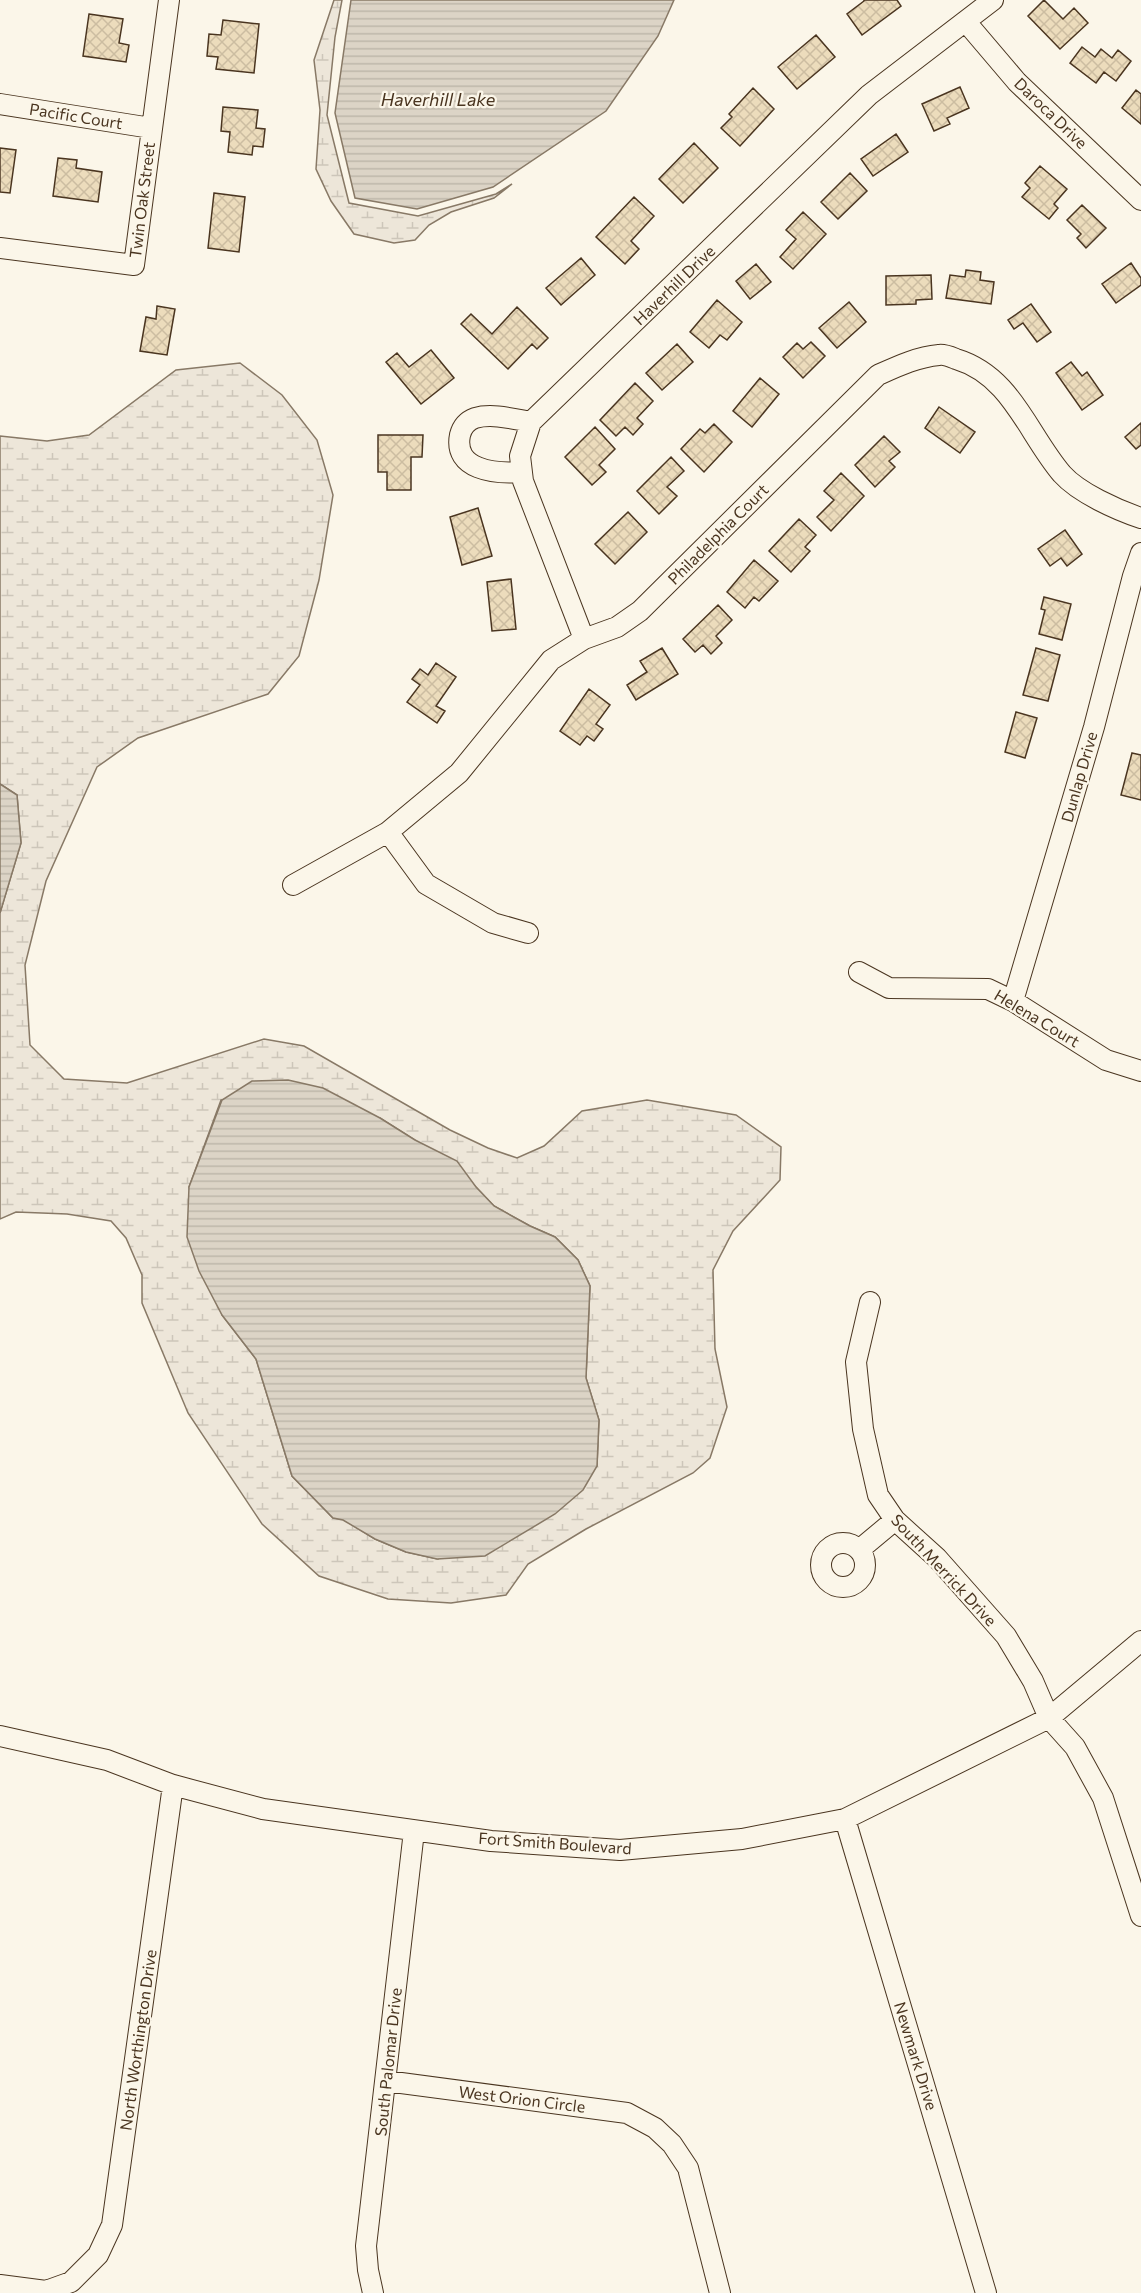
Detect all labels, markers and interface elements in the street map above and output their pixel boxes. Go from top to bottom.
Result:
street label: Daroca Drive [1011,73,1092,152]
water label: Haverhill Lake [381,88,496,110]
street label: Pacific Court [28,99,125,132]
street label: Twin Oak Street [125,140,158,259]
street label: Haverhill Drive [629,241,718,328]
street label: Philadelphia Court [664,479,772,588]
street label: Dunlap Drive [1057,729,1101,824]
street label: Helena Court [991,985,1084,1051]
street label: South Merrick Drive [888,1510,1001,1629]
street label: Fort Smith Boulevard [478,1828,632,1857]
street label: North Worthington Drive [115,1948,160,2132]
street label: South Palomar Drive [370,1987,405,2137]
street label: Newmark Drive [891,1999,942,2112]
street label: West Orion Circle [458,2081,586,2116]

